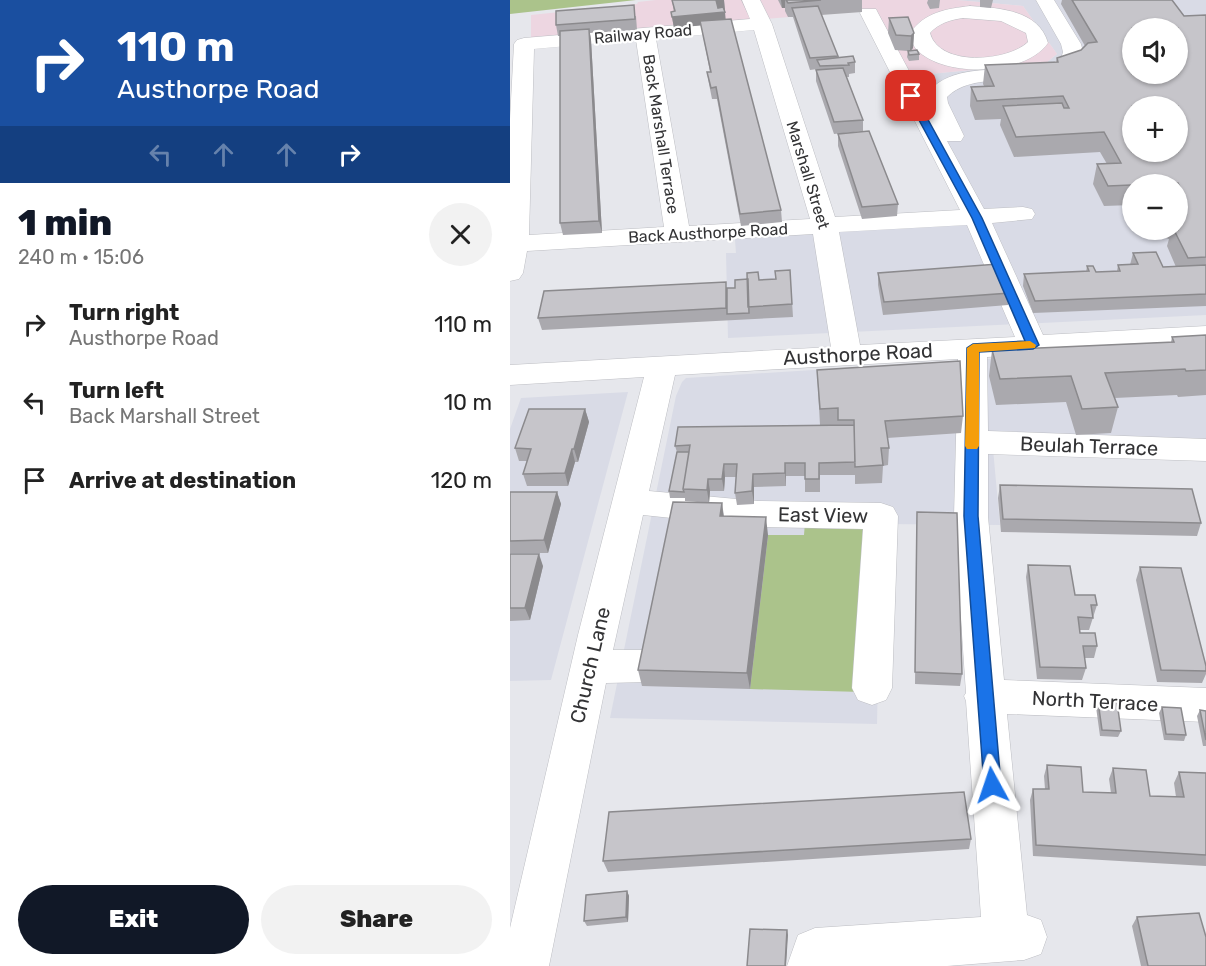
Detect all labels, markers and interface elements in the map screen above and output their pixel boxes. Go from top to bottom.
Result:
map controls [1122,18,1188,240]
button: sound [1122,18,1188,84]
street label: Railway Road [593,20,693,48]
text: 110 m [117,22,235,72]
icon: right [18,24,96,102]
street label: Back Marshall Terrace [639,53,683,215]
pin [885,70,936,121]
text: Austhorpe Road [117,73,320,105]
icon: arrive [894,79,927,112]
button: + [1122,96,1188,162]
street label: Marshall Street [782,119,834,231]
icon: left [144,138,177,171]
icon: ahead [207,138,240,171]
icon: ahead [270,138,303,171]
icon: right [333,138,366,171]
button: − [1122,174,1188,240]
text: 1 min [18,201,112,244]
button: close [429,203,492,266]
street label: Back Austhorpe Road [628,219,788,247]
text: 240 m · 15:06 [18,245,144,269]
text: Turn right [69,299,179,326]
icon: right [18,308,51,341]
text: 110 m [434,311,492,338]
text: Austhorpe Road [69,326,219,350]
street label: Austhorpe Road [782,338,934,370]
text: Turn left [69,377,164,404]
icon: left [18,386,51,419]
text: 10 m [444,389,492,416]
text: Back Marshall Street [69,404,260,428]
street label: Beulah Terrace [1019,432,1159,460]
icon: arrive [18,464,51,497]
text: Arrive at destination [69,467,296,494]
text: 120 m [431,467,492,494]
street label: East View [778,502,868,528]
street label: Church Lane [565,604,615,726]
street label: North Terrace [1031,686,1159,716]
position arrow [960,753,1024,817]
button: Exit [18,885,249,954]
button: Share [261,885,492,954]

